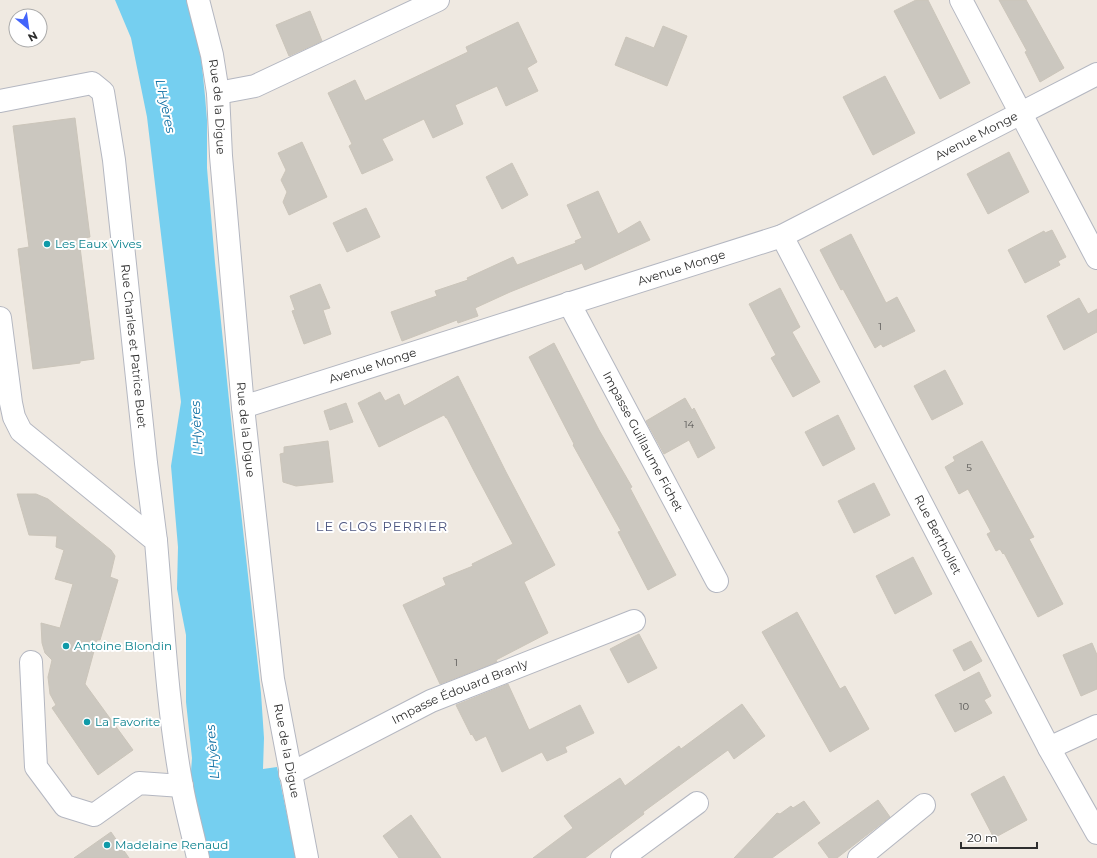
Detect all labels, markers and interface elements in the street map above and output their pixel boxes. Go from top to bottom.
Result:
north arrow [8,8,48,48]
text: N [26,28,40,45]
street label: Rue de la Digue [206,58,229,155]
water label: L'Hyères [152,78,180,135]
street label: Avenue Monge [932,108,1020,163]
place label: Les Eaux Vives [55,236,142,251]
marker: Les Eaux Vives [42,239,52,249]
street label: Avenue Monge [636,246,727,288]
street label: Rue Charles et Patrice Buet [118,263,150,429]
house number: 1 [878,320,882,333]
street label: Avenue Monge [327,344,418,386]
street label: Impasse Guillaume Fichet [600,369,687,514]
street label: Rue de la Digue [234,381,259,478]
water label: L'Hyères [187,400,205,456]
house number: 14 [684,418,694,431]
house number: 5 [966,461,972,474]
street label: Rue Berthollet [911,492,965,577]
district label: LE CLOS PERRIER [316,518,448,534]
place label: Antoine Blondin [74,638,172,653]
marker: Antoine Blondin [61,641,71,651]
street label: Impasse Édouard Branly [389,655,530,727]
house number: 1 [454,656,458,669]
house number: 10 [959,700,969,713]
street label: Rue de la Digue [271,702,303,799]
place label: La Favorite [95,714,160,729]
marker: La Favorite [82,717,92,727]
water label: L'Hyères [202,723,222,780]
scale bar [961,824,1037,850]
text: 20 m [967,830,998,845]
place label: Madelaine Renaud [115,837,228,852]
marker: Madelaine Renaud [102,840,112,850]

